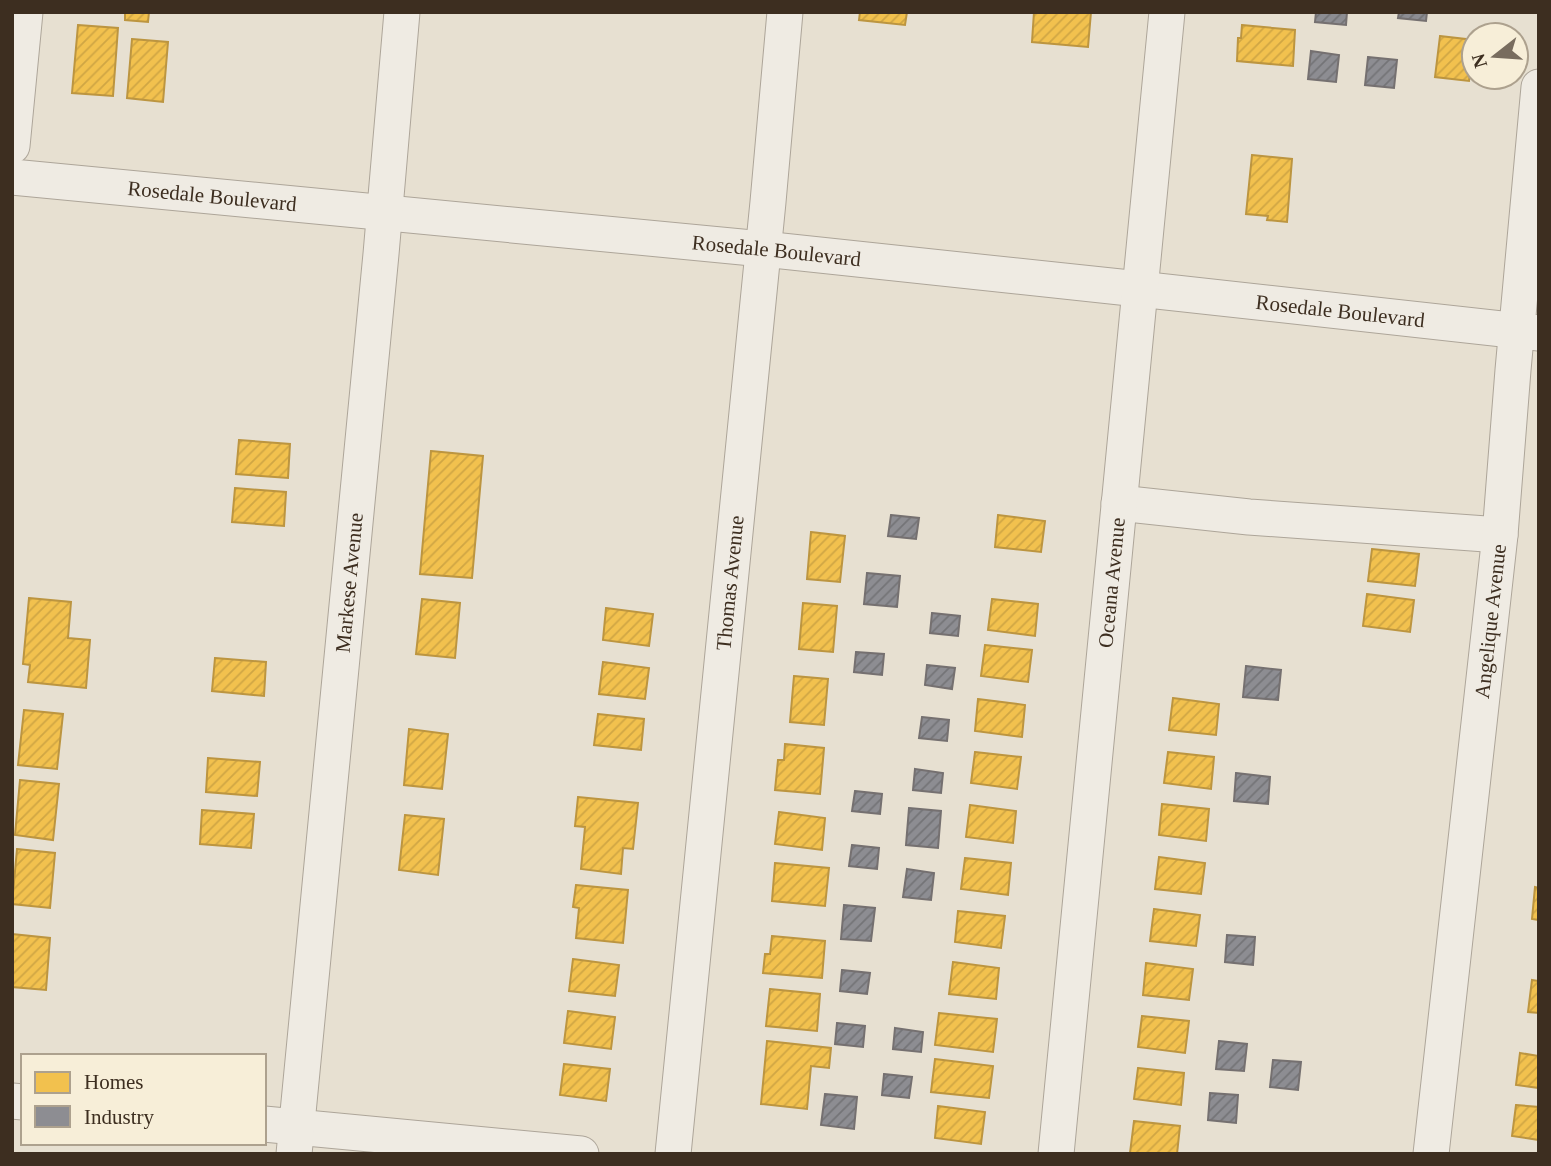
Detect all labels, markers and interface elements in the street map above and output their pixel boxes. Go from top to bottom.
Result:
north arrow [1460,21,1530,91]
text: N [1467,51,1491,70]
street label: Rosedale Boulevard [126,176,298,216]
street label: Rosedale Boulevard [691,230,863,271]
street label: Rosedale Boulevard [1255,290,1426,332]
street label: Markese Avenue [331,512,368,654]
street label: Thomas Avenue [711,514,749,651]
street label: Oceana Avenue [1093,516,1130,649]
street label: Angelique Avenue [1470,543,1511,700]
legend [21,1054,266,1145]
text: Homes [84,1070,144,1094]
text: Industry [84,1105,154,1129]

